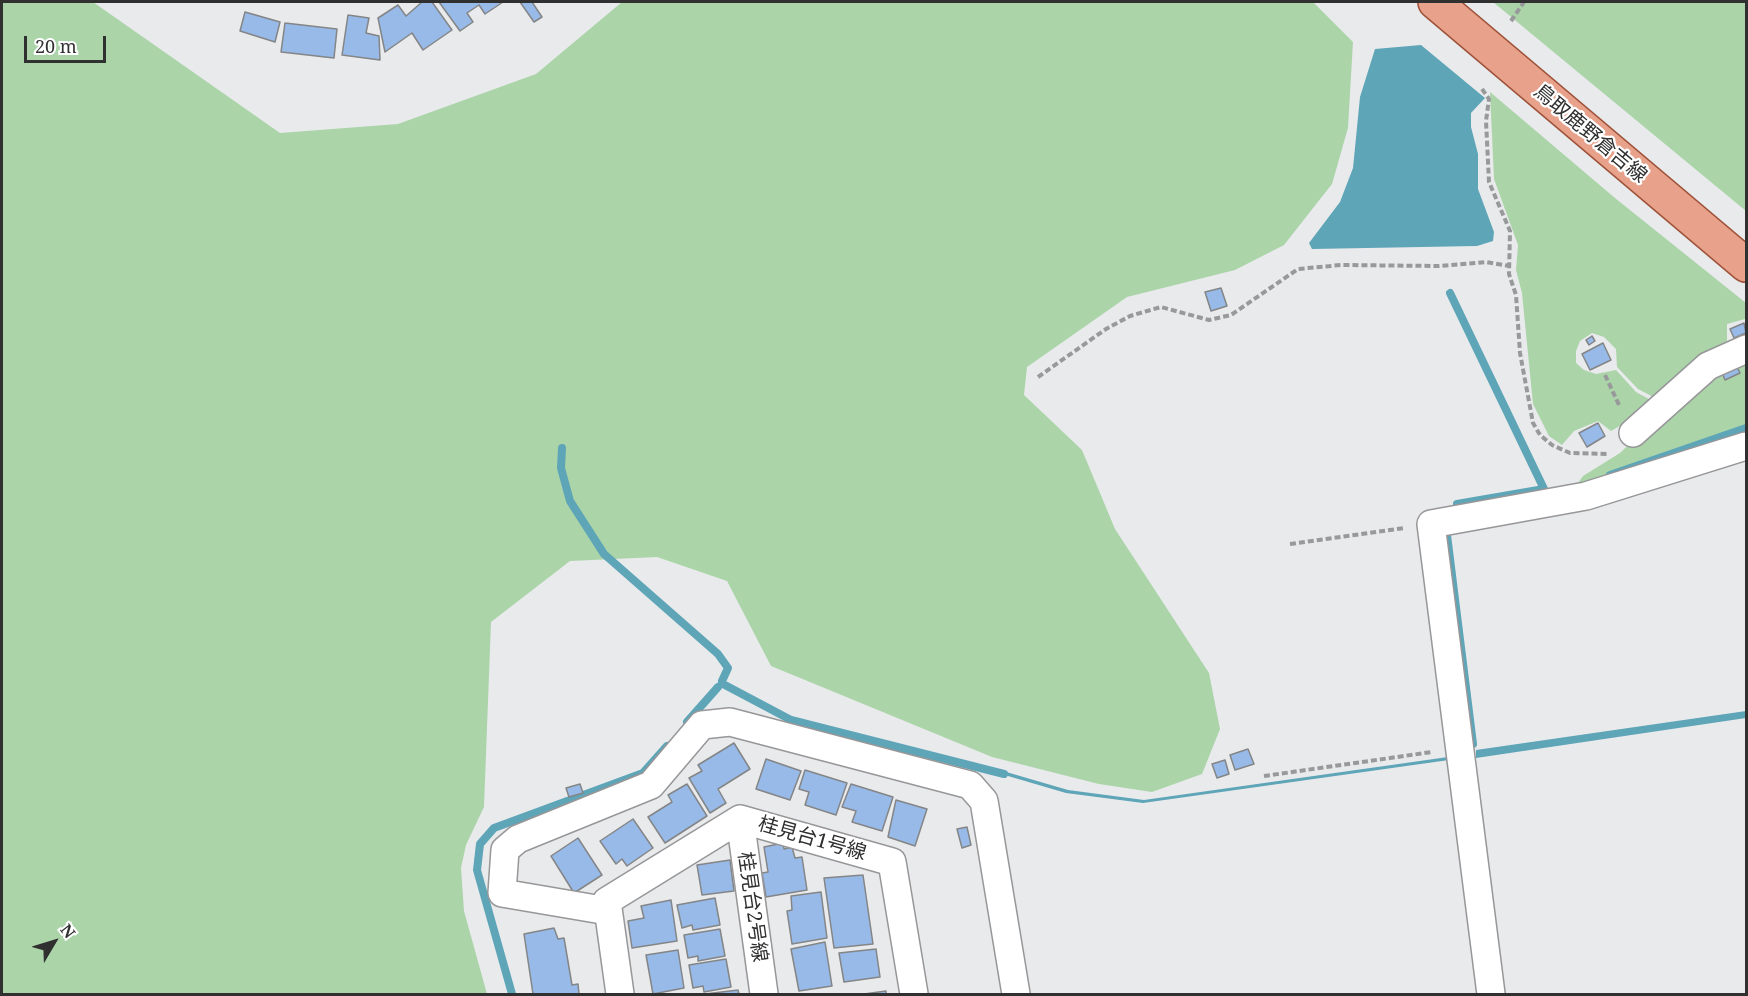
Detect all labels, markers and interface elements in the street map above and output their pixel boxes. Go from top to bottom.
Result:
scale bar [27,24,110,62]
text: 20 m [35,34,77,58]
street label: 鳥取鹿野倉吉線 [1529,80,1651,188]
street label: 桂見台1号線 [755,812,869,866]
street label: 桂見台2号線 [732,850,772,964]
north arrow [24,912,84,972]
text: N [56,919,81,943]

